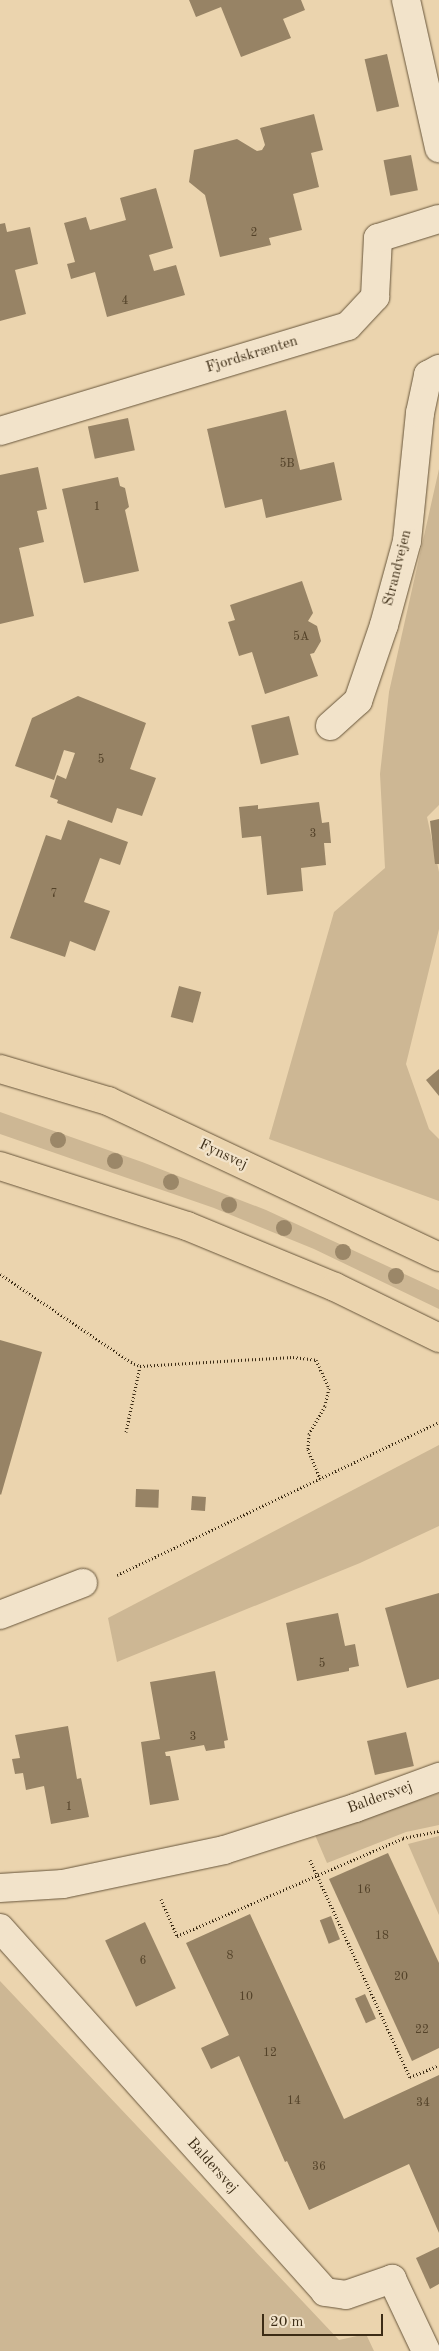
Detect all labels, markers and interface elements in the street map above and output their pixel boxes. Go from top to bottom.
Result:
house number: 2 [251,227,257,241]
house number: 4 [122,295,128,309]
street label: Fjordskrænten [204,332,300,378]
house number: 5B [279,458,295,472]
house number: 1 [94,501,100,515]
street label: Strandvejen [380,528,416,608]
house number: 5A [293,631,309,645]
house number: 5 [98,754,104,768]
house number: 3 [310,828,316,842]
house number: 7 [51,888,57,902]
street label: Fynsvej [196,1136,250,1174]
house number: 5 [319,1658,325,1672]
house number: 3 [190,1731,196,1745]
street label: Baldersvej [345,1778,415,1818]
house number: 1 [66,1801,72,1815]
house number: 16 [357,1884,371,1898]
house number: 18 [375,1930,389,1944]
house number: 8 [227,1950,233,1964]
house number: 6 [140,1955,146,1969]
house number: 20 [394,1971,408,1985]
house number: 10 [239,1991,253,2005]
house number: 22 [415,2024,429,2038]
house number: 12 [263,2047,277,2061]
house number: 14 [287,2095,301,2109]
house number: 34 [416,2097,430,2111]
street label: Baldersvej [183,2135,241,2197]
house number: 36 [312,2161,326,2175]
scale bar [264,2304,385,2336]
text: 20 m [270,2315,304,2330]

